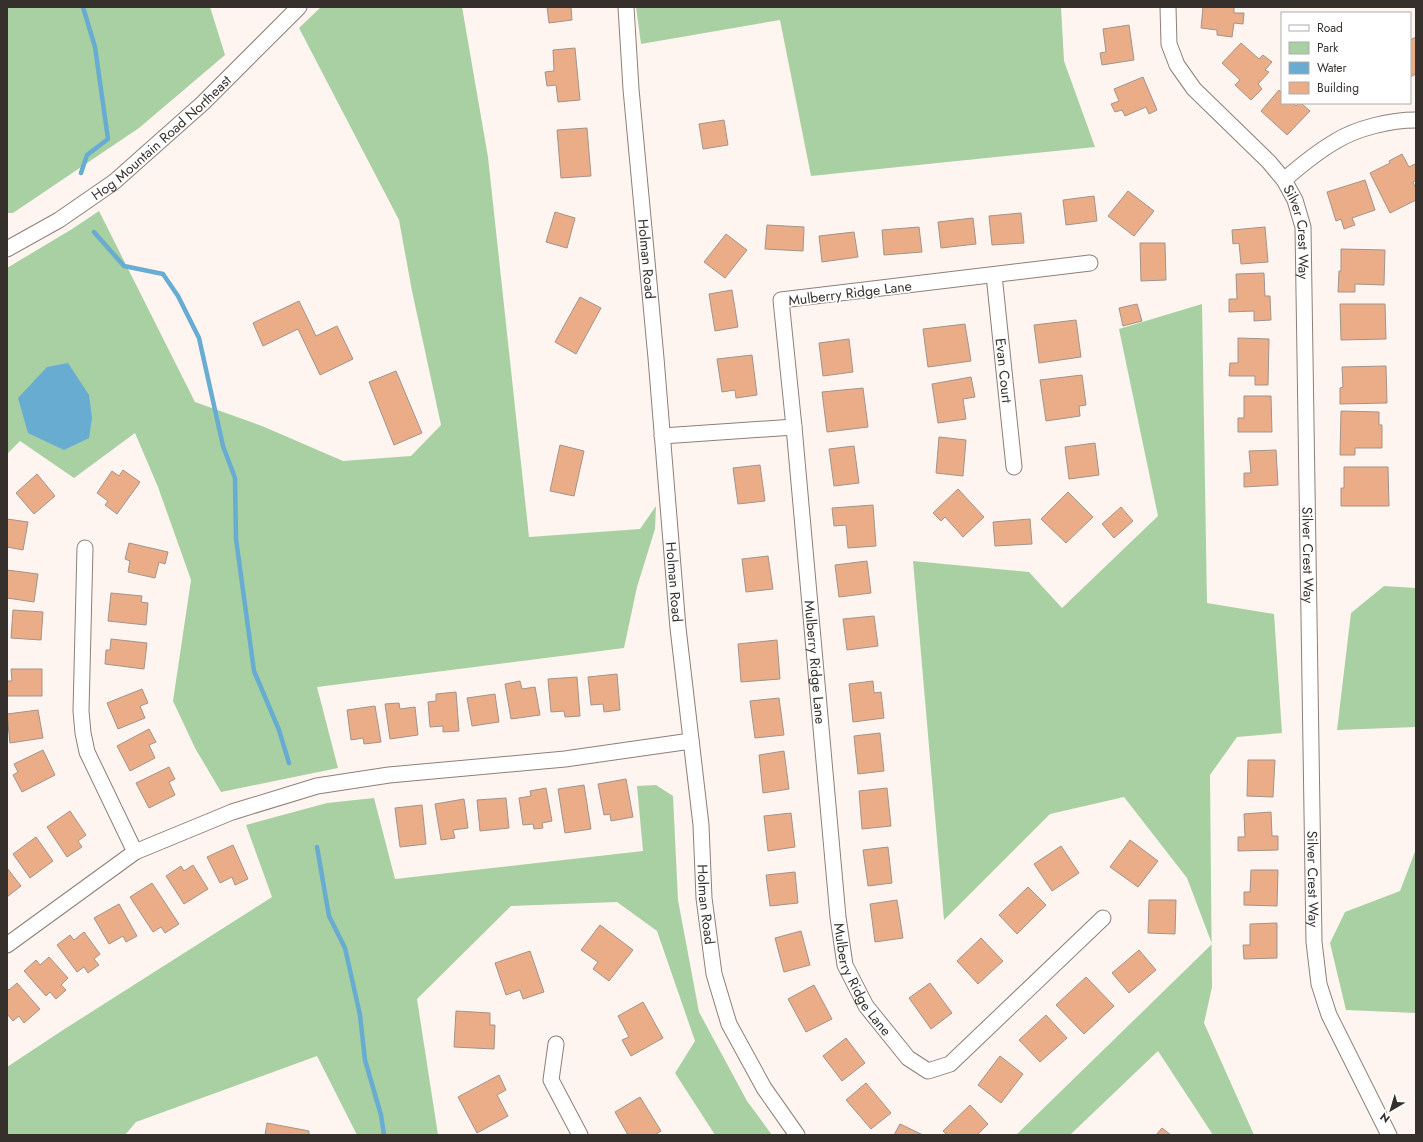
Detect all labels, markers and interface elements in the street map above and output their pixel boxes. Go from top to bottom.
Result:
legend [1281,12,1411,104]
text: Road [1317,19,1343,37]
text: Park [1317,39,1339,57]
text: Water [1317,59,1348,77]
street label: Hog Mountain Road Northeast [87,70,236,205]
text: Building [1317,79,1359,97]
street label: Silver Crest Way [1278,181,1314,280]
street label: Holman Road [633,218,660,300]
street label: Mulberry Ridge Lane [787,276,913,310]
street label: Evan Court [991,337,1017,404]
street label: Silver Crest Way [1297,506,1319,604]
street label: Holman Road [661,541,687,623]
street label: Mulberry Ridge Lane [800,600,831,725]
street label: Silver Crest Way [1302,830,1324,928]
street label: Holman Road [693,864,720,945]
street label: Mulberry Ridge Lane [829,922,896,1040]
north arrow [1371,1090,1411,1130]
text: N [1376,1109,1393,1127]

